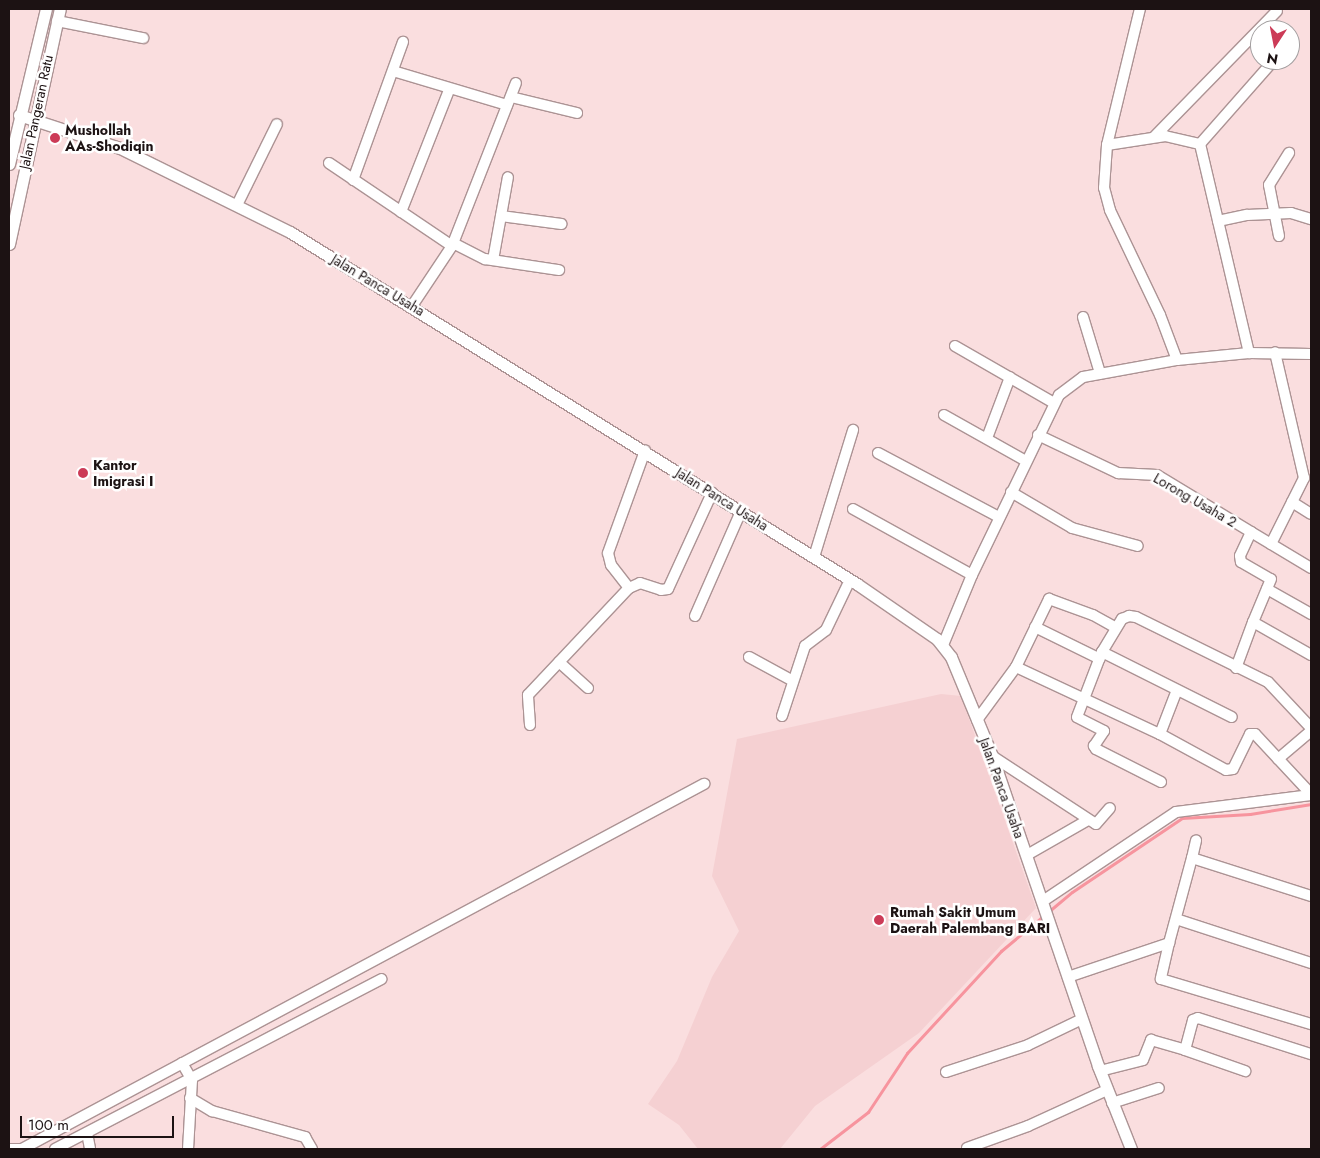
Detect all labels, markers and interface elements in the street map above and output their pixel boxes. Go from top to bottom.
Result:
north arrow [1250,20,1300,70]
text: N [1265,48,1280,70]
street label: Jalan Pangeran Ratu [16,53,56,171]
place label: Mushollah AAs-Shodiqin [65,122,154,154]
marker: Mushollah AAs-Shodiqin [49,132,61,144]
street label: Jalan Panca Usaha [328,251,428,319]
place label: Kantor Imigrasi I [93,457,154,490]
street label: Jalan Panca Usaha [673,464,771,534]
marker: Kantor Imigrasi I [77,467,89,479]
street label: Lorong Usaha 2 [1150,469,1240,531]
street label: Jalan Panca Usaha [976,735,1028,841]
place label: Rumah Sakit Umum Daerah Palembang BARI [890,904,1050,936]
marker: Rumah Sakit Umum Daerah Palembang BARI [872,913,886,927]
scale bar [22,1106,176,1138]
text: 100 m [28,1114,69,1136]

